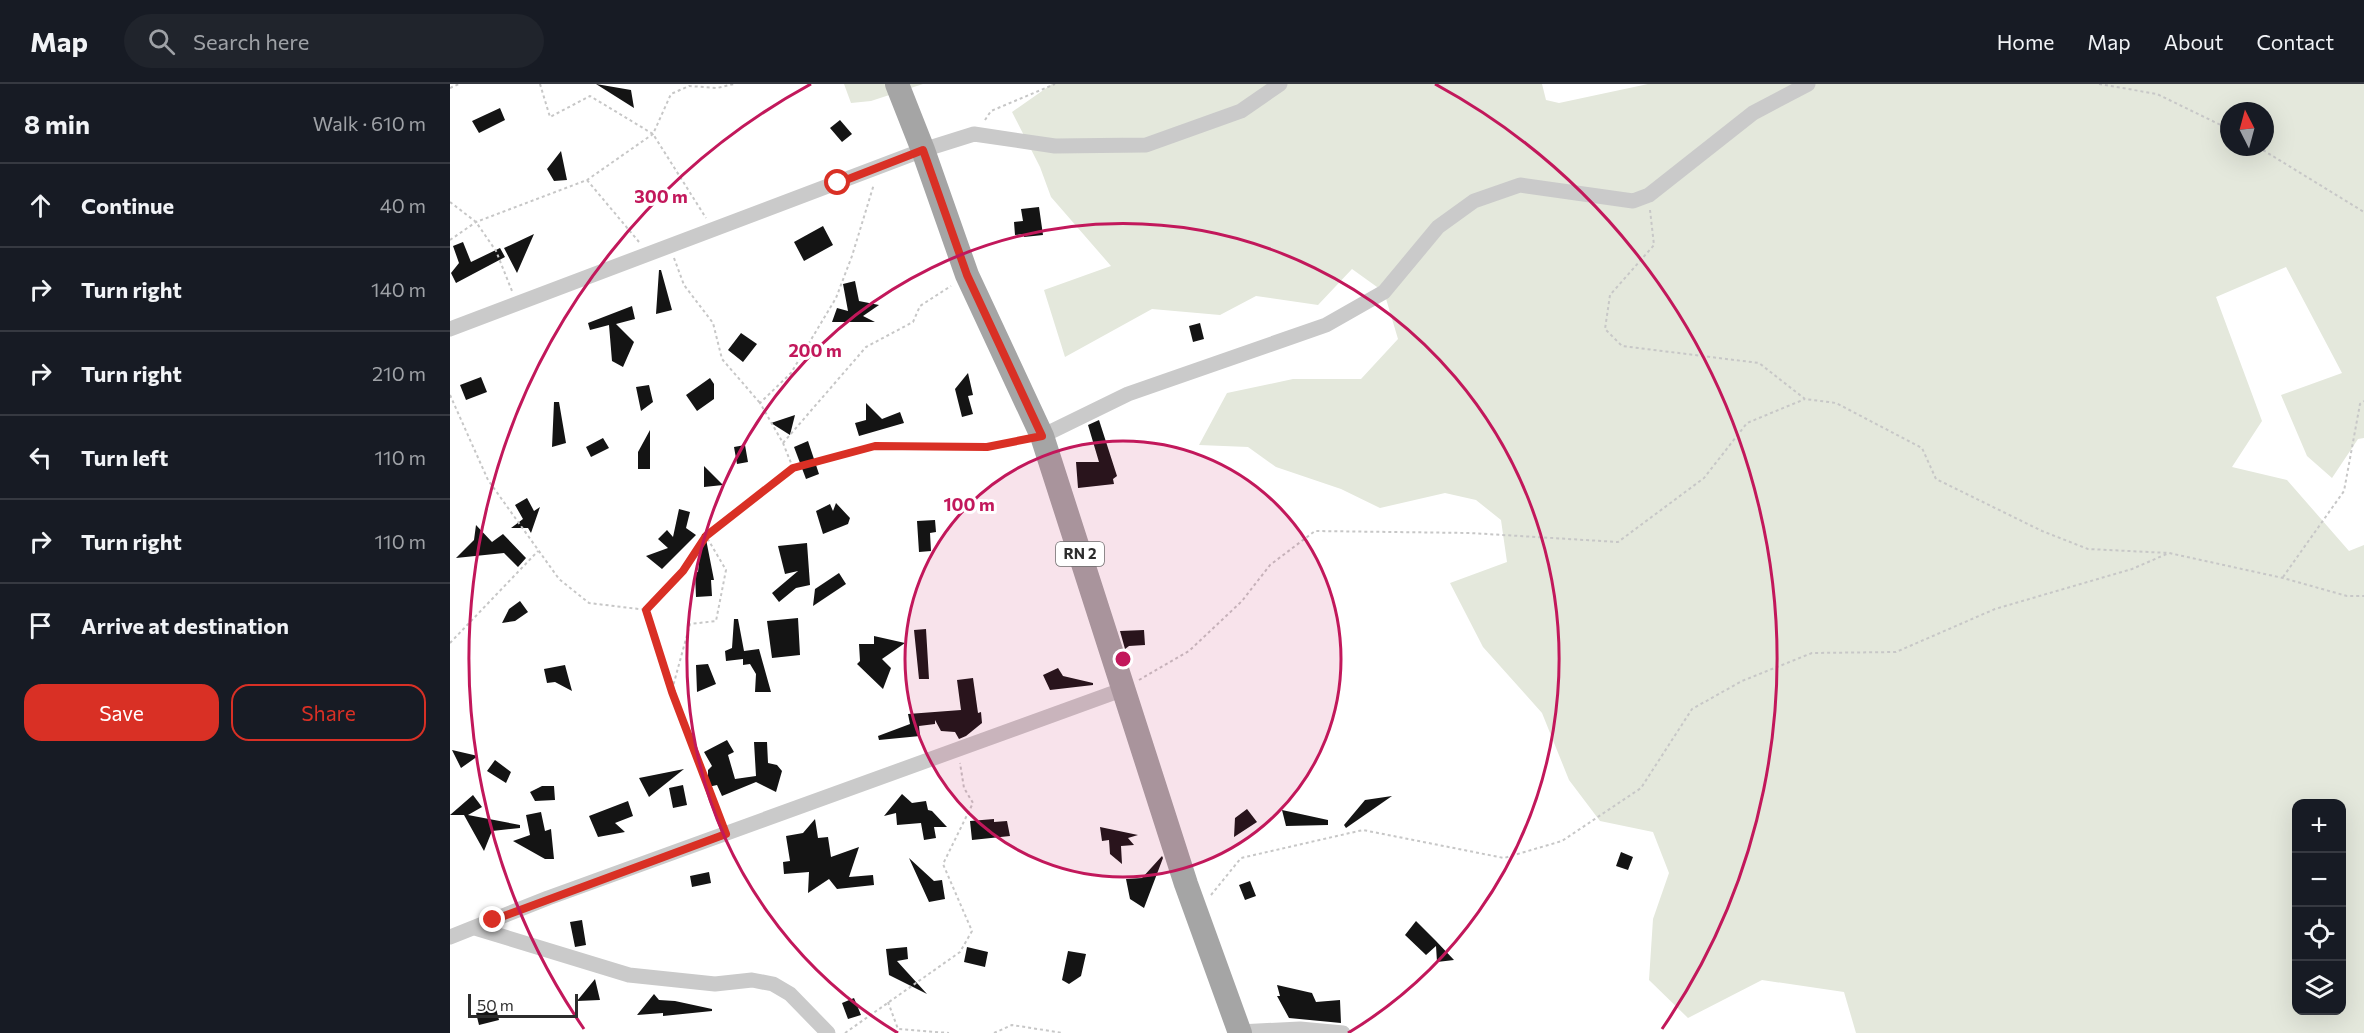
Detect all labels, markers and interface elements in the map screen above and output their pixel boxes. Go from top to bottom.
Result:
search box [124,14,544,68]
text: Map [30,24,88,58]
icon: search [145,25,178,58]
text: Search here [193,28,309,55]
text: Home [1997,29,2054,54]
text: Map [2087,29,2131,54]
text: About [2164,29,2223,54]
text: Contact [2256,29,2334,54]
north arrow [2220,102,2274,156]
text: 8 min [24,108,90,139]
text: Walk · 610 m [313,111,426,135]
route start [824,169,850,195]
text: 300 m [634,185,688,207]
icon: ahead [24,189,57,222]
text: Continue [81,192,174,219]
text: 40 m [380,193,426,217]
icon: right [24,273,57,306]
text: Turn right [81,276,182,303]
text: 140 m [371,277,426,301]
text: 200 m [788,339,842,361]
icon: right [24,357,57,390]
text: Turn right [81,360,182,387]
text: 210 m [372,361,426,385]
icon: left [24,441,57,474]
text: Turn left [81,444,168,471]
text: 110 m [375,445,426,469]
text: 100 m [943,493,995,515]
icon: right [24,525,57,558]
text: Turn right [81,528,182,555]
text: 110 m [375,529,426,553]
road number: RN 2 [1056,542,1104,566]
icon: arrive [24,609,57,642]
text: Arrive at destination [81,612,289,639]
centre of rings [1113,649,1133,669]
button: Save [24,684,219,741]
button: Share [231,684,426,741]
map controls [2292,799,2346,1015]
button: + [2292,799,2346,853]
button: − [2292,853,2346,907]
route end [479,906,505,932]
button: locate [2292,907,2346,961]
button: layers [2292,961,2346,1015]
scale bar [468,991,578,1018]
text: 50 m [477,995,514,1014]

